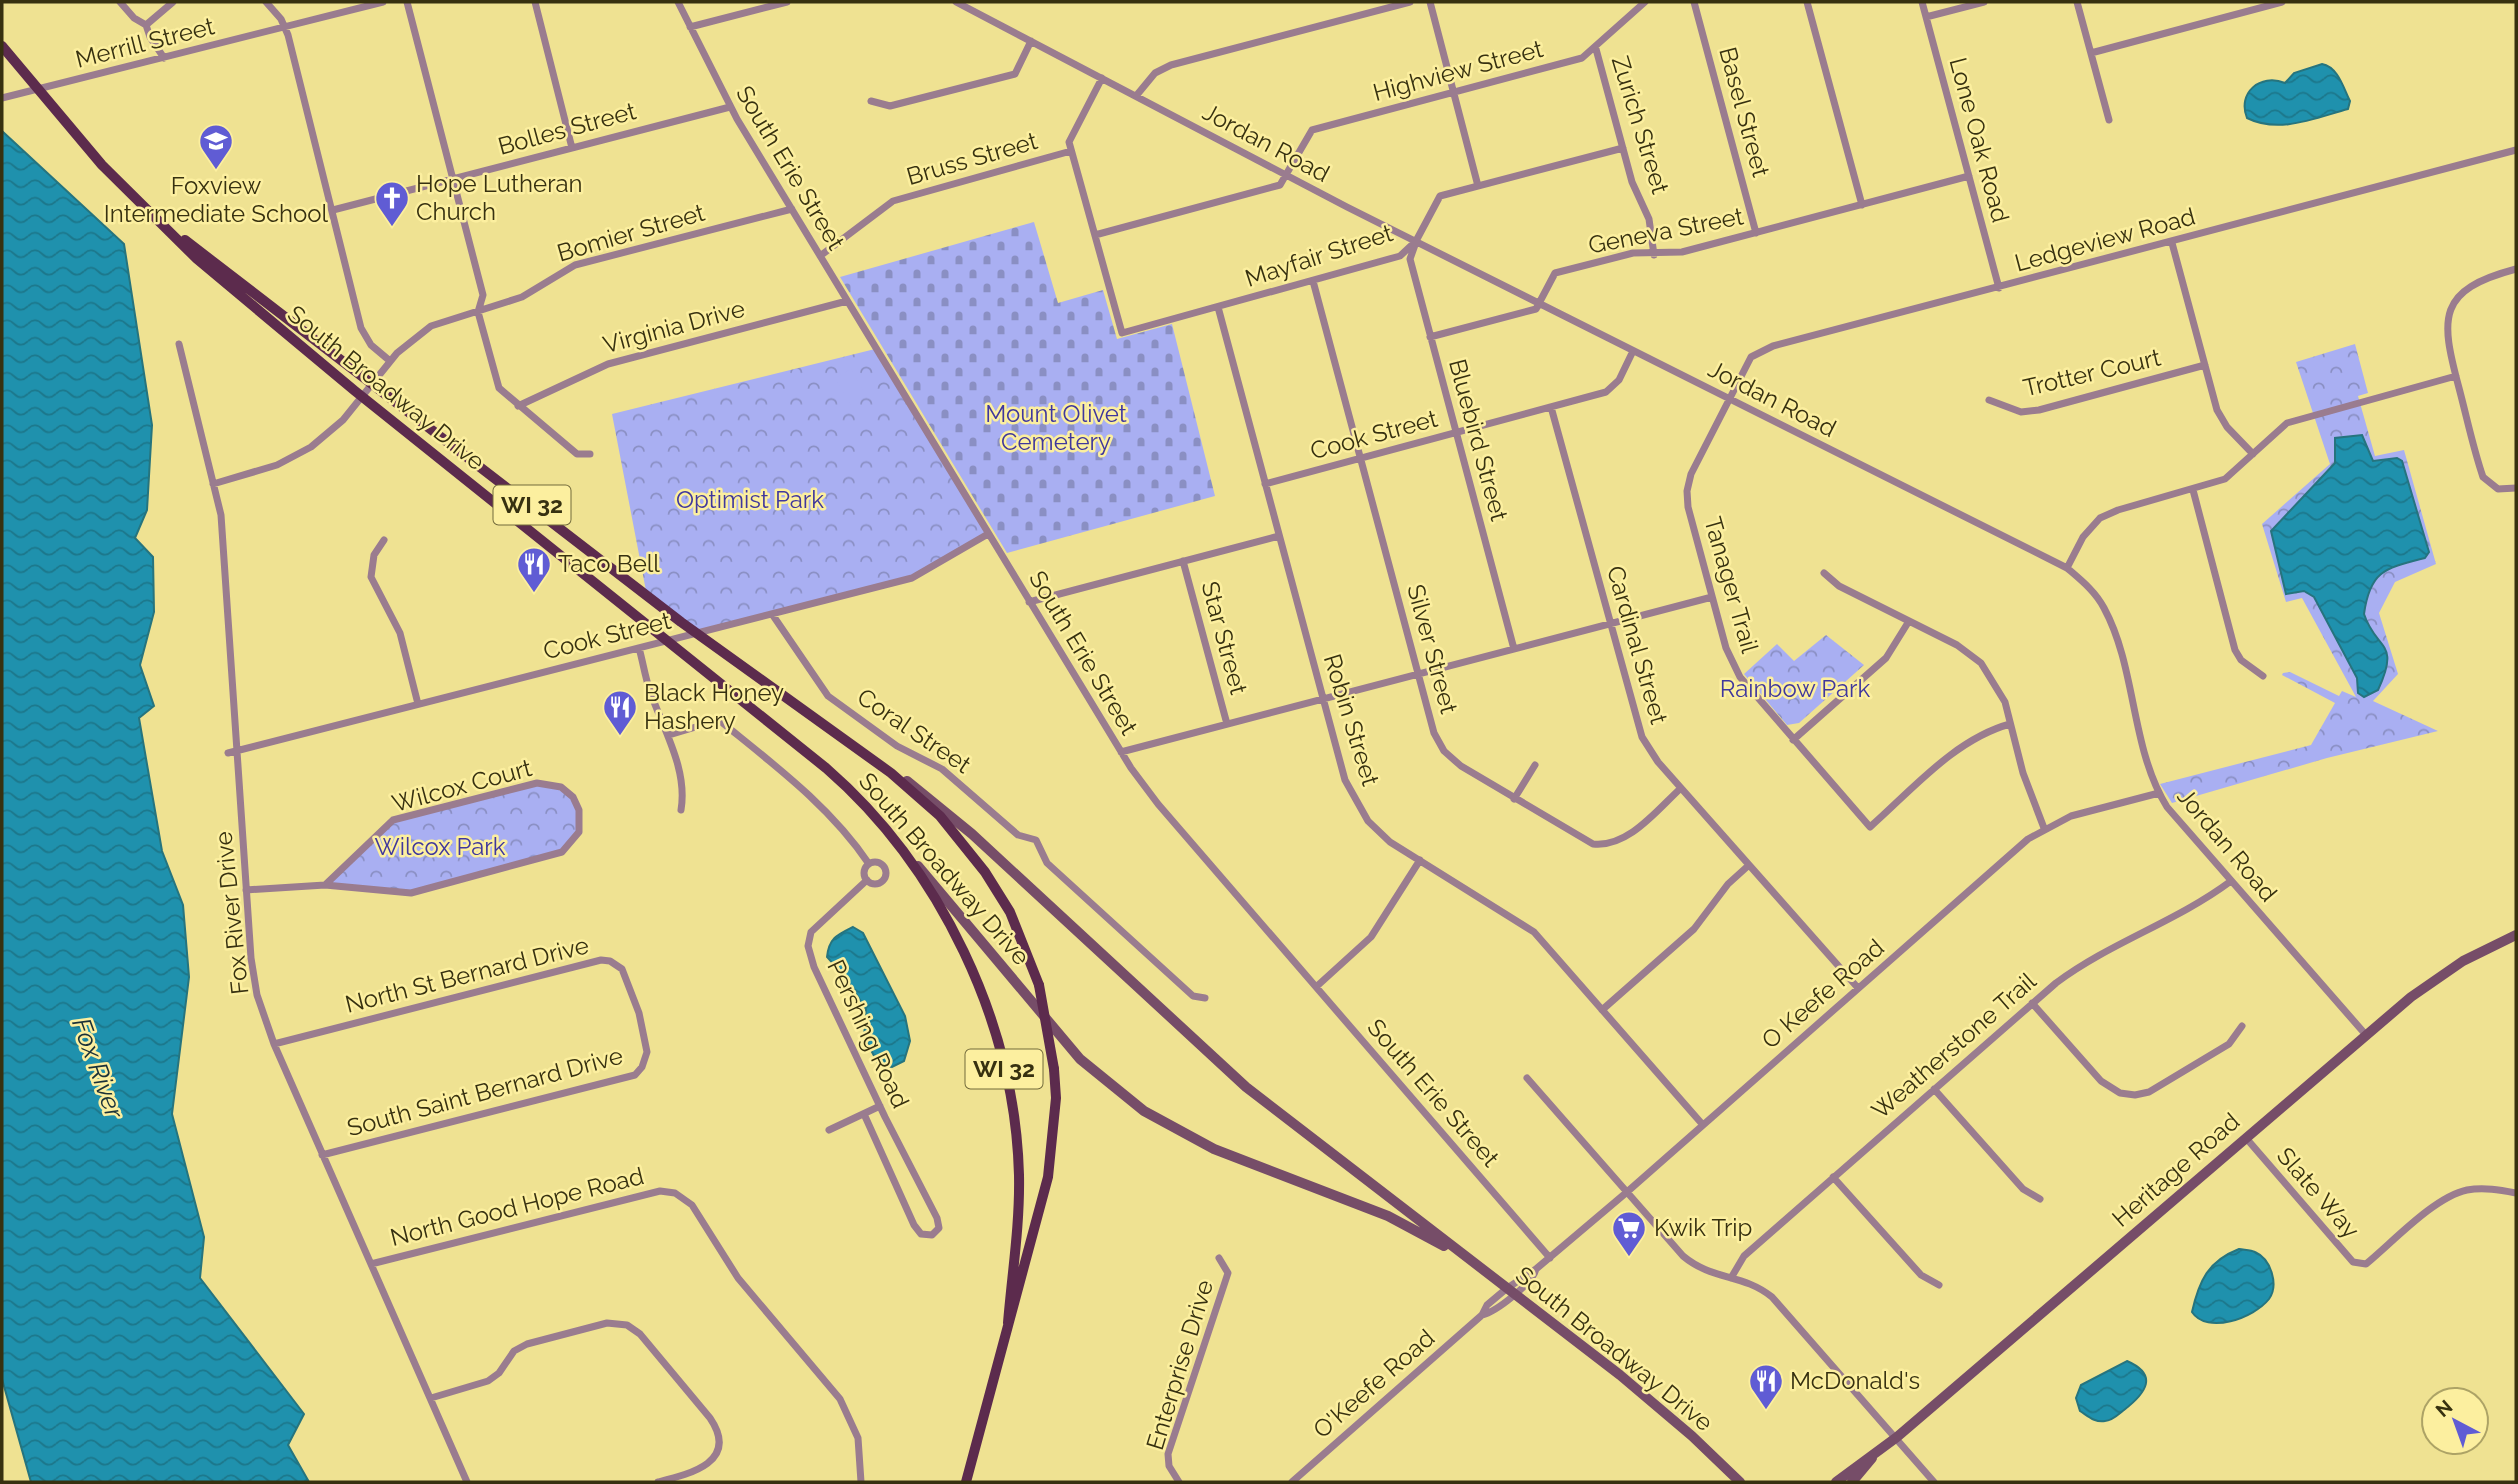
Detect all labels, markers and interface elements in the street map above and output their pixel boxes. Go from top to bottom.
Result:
street label: Merrill Street [72,11,217,74]
street label: Highview Street [1370,34,1546,107]
street label: Basel Street [1713,44,1776,180]
street label: Zurich Street [1606,52,1675,197]
street label: Lone Oak Road [1944,54,2015,226]
street label: South Erie Street [730,80,851,255]
street label: Bolles Street [495,96,639,161]
street label: Jordan Road [1198,97,1335,188]
school or university icon: Foxview Intermediate School [197,122,235,171]
street label: Bruss Street [903,126,1041,191]
place label: Hope Lutheran Church [416,169,583,226]
place label: Foxview Intermediate School [104,171,329,228]
church icon: Hope Lutheran Church [373,179,411,228]
street label: Bomier Street [554,198,708,267]
street label: Geneva Street [1586,201,1746,260]
street label: Ledgeview Road [2011,201,2198,278]
street label: Mayfair Street [1241,218,1396,293]
street label: Virginia Drive [600,294,748,359]
street label: South Broadway Drive [282,299,491,476]
street label: Trotter Court [2020,343,2163,402]
street label: Jordan Road [1704,354,1841,443]
street label: Bluebird Street [1443,356,1514,524]
park label: Mount Olivet Cemetery [985,399,1127,456]
street label: Cook Street [1307,404,1441,465]
road number: WI 32 [494,485,570,524]
park label: Optimist Park [676,485,824,514]
street label: Tanager Trail [1698,513,1765,657]
restaurant icon: Taco Bell [515,545,553,594]
place label: Taco Bell [558,549,660,578]
street label: Cardinal Street [1601,562,1674,727]
street label: South Erie Street [1023,565,1144,740]
street label: Star Street [1195,578,1254,698]
street label: Silver Street [1401,581,1464,717]
street label: Cook Street [540,606,674,665]
street label: Robin Street [1318,650,1385,789]
park label: Rainbow Park [1720,674,1870,703]
place label: Black Honey Hashery [644,678,784,735]
street label: Coral Street [852,682,977,779]
restaurant icon: Black Honey Hashery [601,688,639,737]
street label: Wilcox Court [389,753,535,818]
street label: South Broadway Drive [853,767,1036,971]
street label: Jordan Road [2171,782,2283,907]
street label: Fox River Drive [209,830,254,996]
park label: Wilcox Park [375,832,506,861]
street label: North St Bernard Drive [342,930,592,1019]
street label: O Keefe Road [1756,933,1890,1054]
street label: Pershing Road [821,955,916,1113]
street label: Weatherstone Trail [1866,966,2042,1125]
street label: South Erie Street [1361,1013,1505,1172]
water label: Fox River [66,1014,130,1123]
street label: South Saint Bernard Drive [344,1041,626,1142]
road number: WI 32 [965,1050,1042,1088]
street label: Heritage Road [2106,1107,2245,1233]
street label: Slate Way [2271,1141,2366,1244]
street label: North Good Hope Road [387,1161,647,1252]
supermarket icon: Kwik Trip [1610,1209,1648,1258]
place label: Kwik Trip [1654,1213,1752,1242]
street label: South Broadway Drive [1510,1260,1719,1437]
street label: Enterprise Drive [1140,1276,1219,1453]
street label: O'Keefe Road [1307,1323,1440,1444]
restaurant icon: McDonald's [1747,1362,1785,1411]
place label: McDonald's [1790,1366,1920,1395]
north arrow [2420,1386,2490,1456]
text: N [2431,1395,2457,1421]

